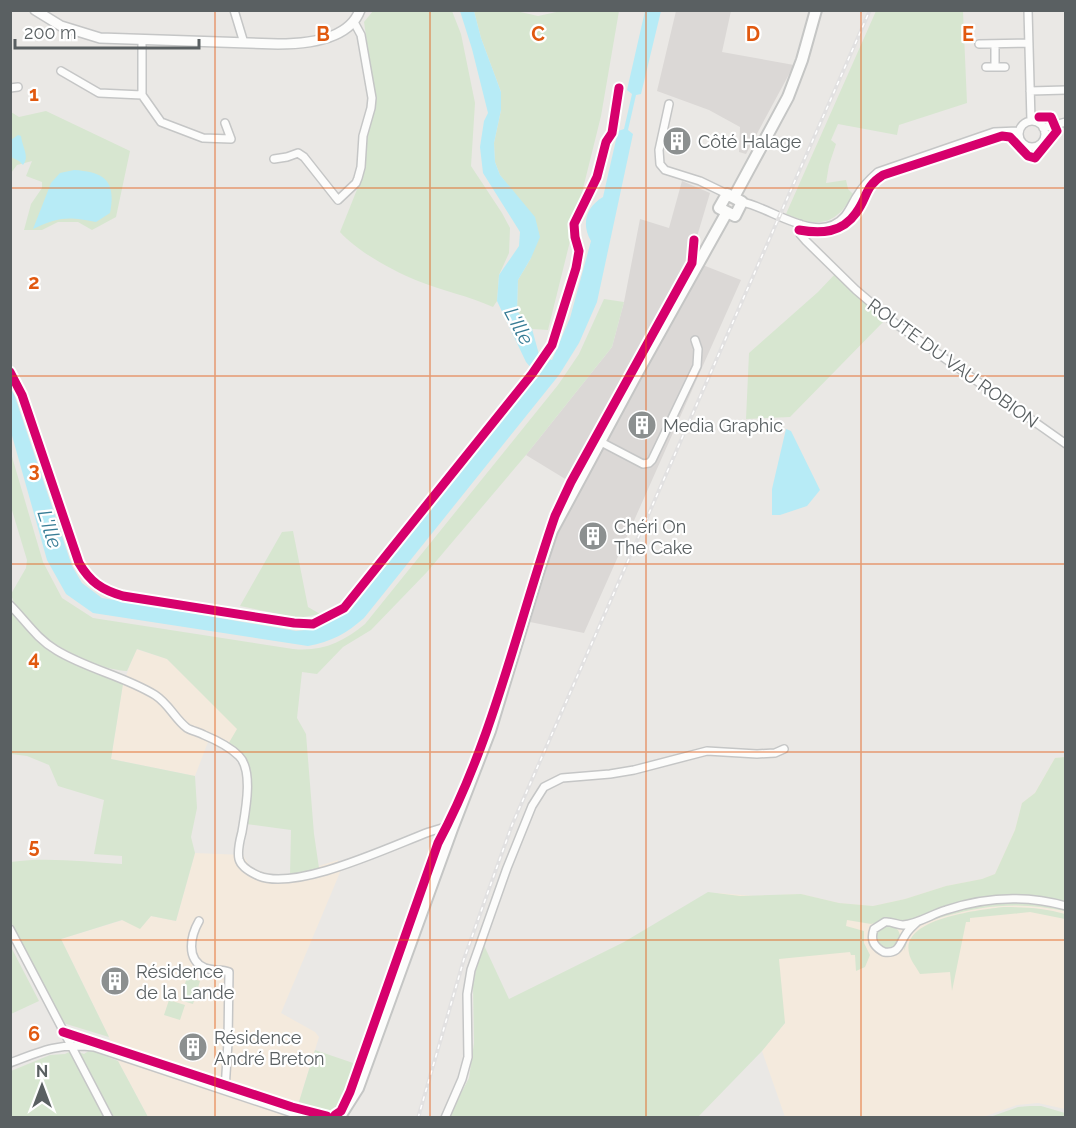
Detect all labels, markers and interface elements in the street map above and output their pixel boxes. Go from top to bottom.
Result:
scale bar [15,12,200,50]
text: 200 m [24,22,77,43]
text: B [316,22,330,46]
text: C [531,22,545,46]
text: D [746,22,760,46]
text: E [962,22,974,46]
text: 1 [29,82,39,106]
building icon: Côté Halage [661,125,693,157]
place label: Côté Halage [698,131,802,152]
text: 2 [28,270,40,294]
street label: ROUTE DU VAU ROBION [864,294,1042,432]
water label: L'Ille [499,303,539,349]
building icon: Media Graphic [626,409,658,441]
place label: Media Graphic [663,415,783,436]
text: 3 [28,458,40,482]
water label: L'Ille [33,507,68,552]
place label: Chéri On The Cake [614,516,693,558]
building icon: Chéri On The Cake [577,520,609,552]
text: 4 [28,646,40,670]
text: 5 [28,834,40,858]
place label: Résidence de la Lande [136,961,235,1003]
building icon: Résidence de la Lande [99,965,131,997]
text: 6 [28,1022,40,1046]
place label: Résidence André Breton [214,1027,325,1069]
building icon: Résidence André Breton [177,1031,209,1063]
north arrow [12,1056,72,1116]
text: N [36,1062,48,1081]

